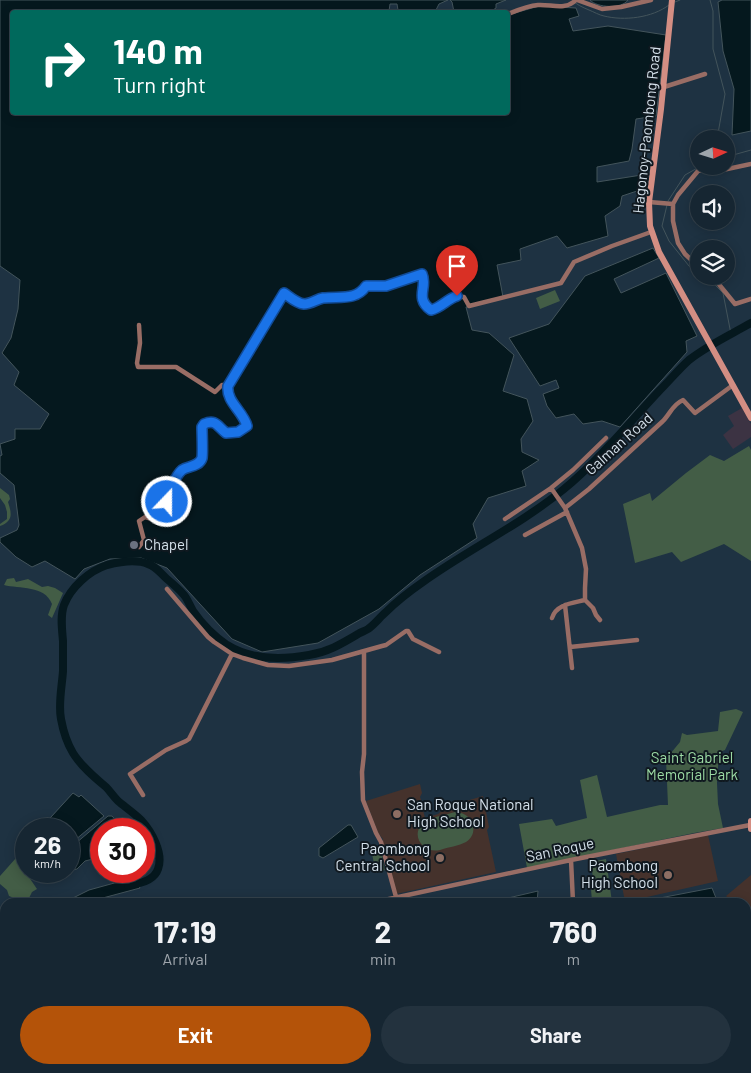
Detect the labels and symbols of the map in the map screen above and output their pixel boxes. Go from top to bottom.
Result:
street label: Hagonoy-Paombong Road [628,46,664,214]
north arrow [690,130,735,175]
pin [436,245,478,296]
street label: Galman Road [581,408,656,478]
position arrow [140,475,192,527]
place label: Chapel [144,535,188,553]
marker: Chapel [128,539,140,551]
park label: Saint Gabriel Memorial Park [646,748,739,783]
place label: San Roque National High School [407,795,534,830]
marker: San Roque National High School [391,808,403,820]
speed limit sign: 30 [90,818,155,883]
street label: San Roque [524,833,595,865]
place label: Paombong Central School [335,839,430,874]
marker: Paombong Central School [434,852,446,864]
place label: Paombong High School [581,856,658,891]
marker: Paombong High School [662,869,674,881]

